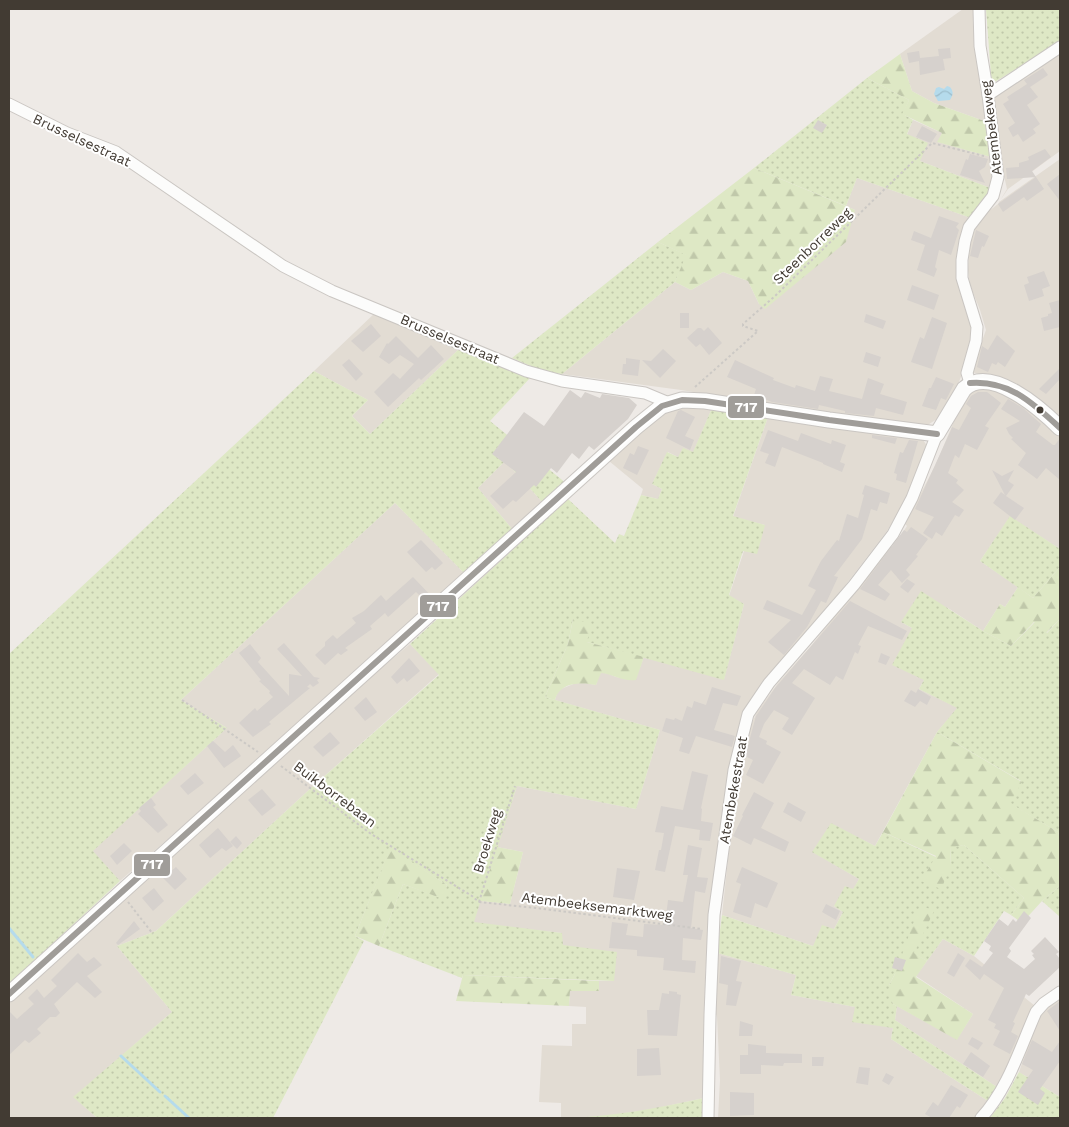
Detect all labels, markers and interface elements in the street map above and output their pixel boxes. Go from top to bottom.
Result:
street label: Atembekeweg [977,79,1005,176]
street label: Brusselsestraat [30,110,134,170]
street label: Steenborreweg [769,204,855,288]
street label: Brusselsestraat [398,311,502,367]
line badge: 717 [727,395,765,419]
text: 717 [734,399,758,415]
unlabelled marker [1035,405,1045,415]
line badge: 717 [419,594,457,618]
text: 717 [426,598,450,614]
street label: Atembekestraat [716,735,750,845]
street label: Buikborrebaan [291,758,379,830]
street label: Broekweg [470,807,504,875]
line badge: 717 [133,853,171,877]
text: 717 [140,856,164,872]
street label: Atembeeksemarktweg [521,889,674,923]

